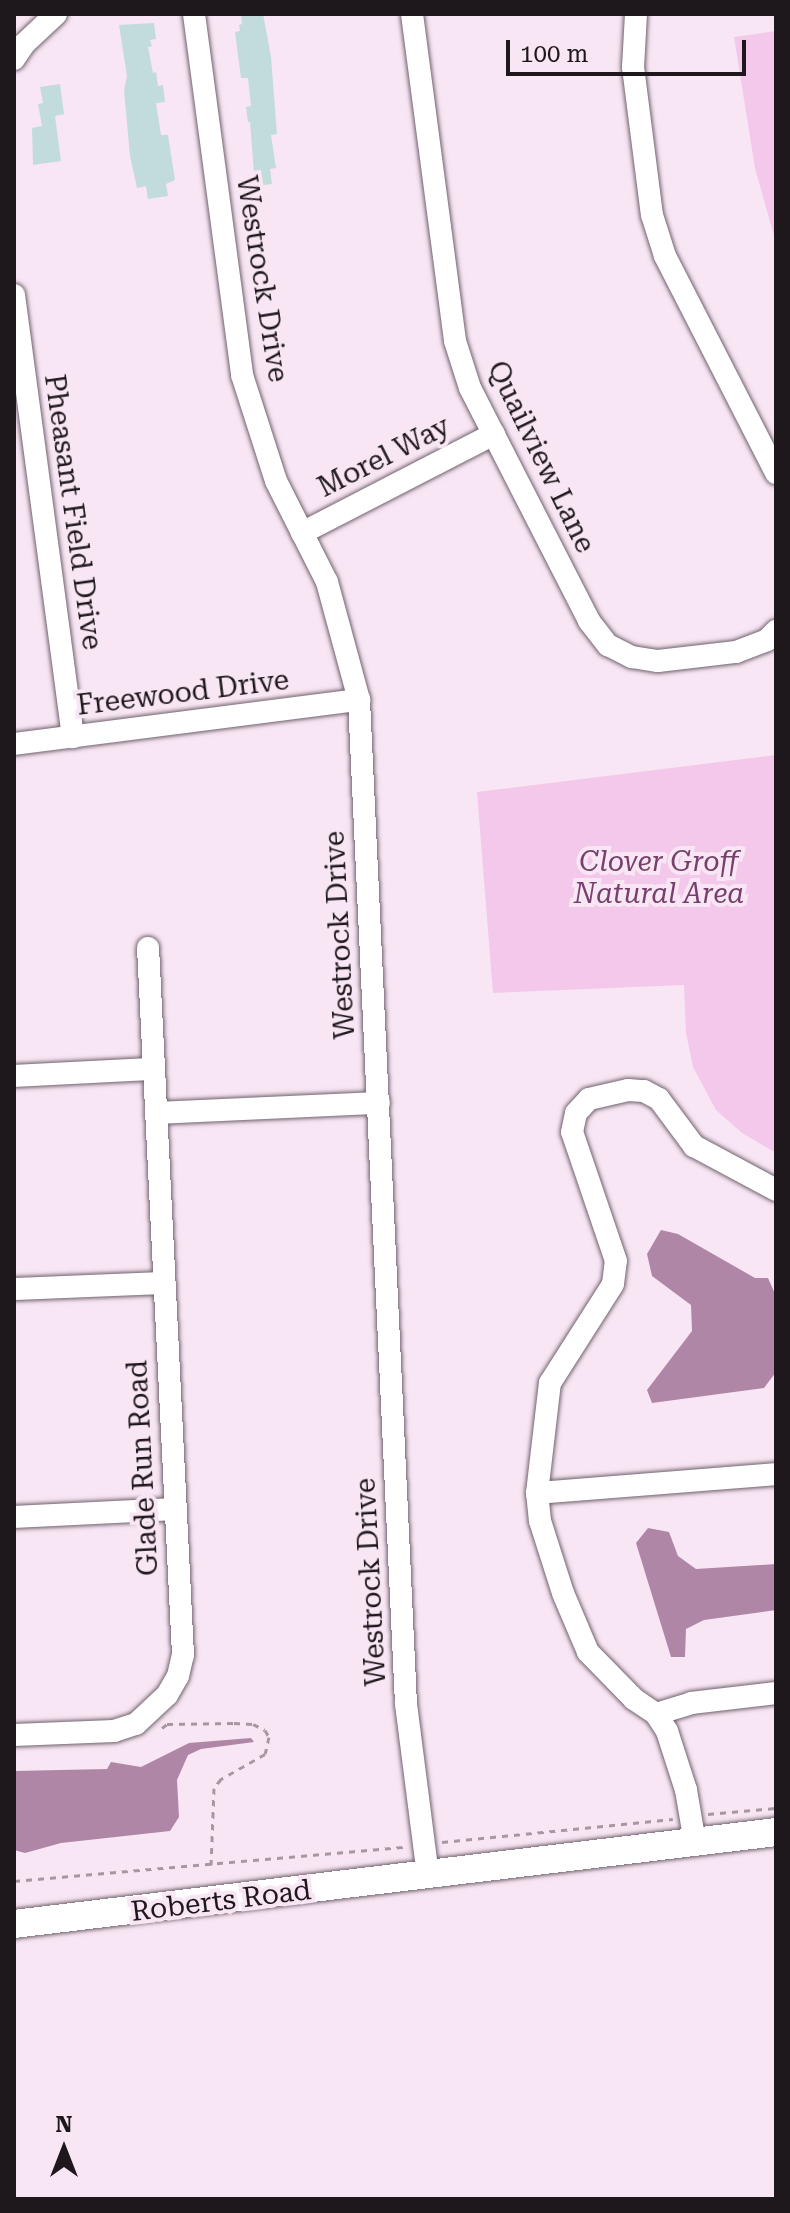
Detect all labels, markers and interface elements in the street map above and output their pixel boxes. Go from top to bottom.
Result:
scale bar [510,24,750,74]
text: 100 m [520,40,588,68]
street label: Westrock Drive [229,173,295,385]
street label: Quailview Lane [480,356,602,558]
street label: Pheasant Field Drive [37,372,109,652]
street label: Morel Way [312,409,456,505]
street label: Freewood Drive [75,663,291,723]
street label: Westrock Drive [318,830,362,1040]
park label: Clover Groff Natural Area [574,845,744,911]
street label: Glade Run Road [121,1359,165,1577]
street label: Westrock Drive [349,1477,393,1687]
street label: Roberts Road [129,1873,313,1929]
north arrow [24,2109,104,2189]
text: N [56,2112,72,2137]

